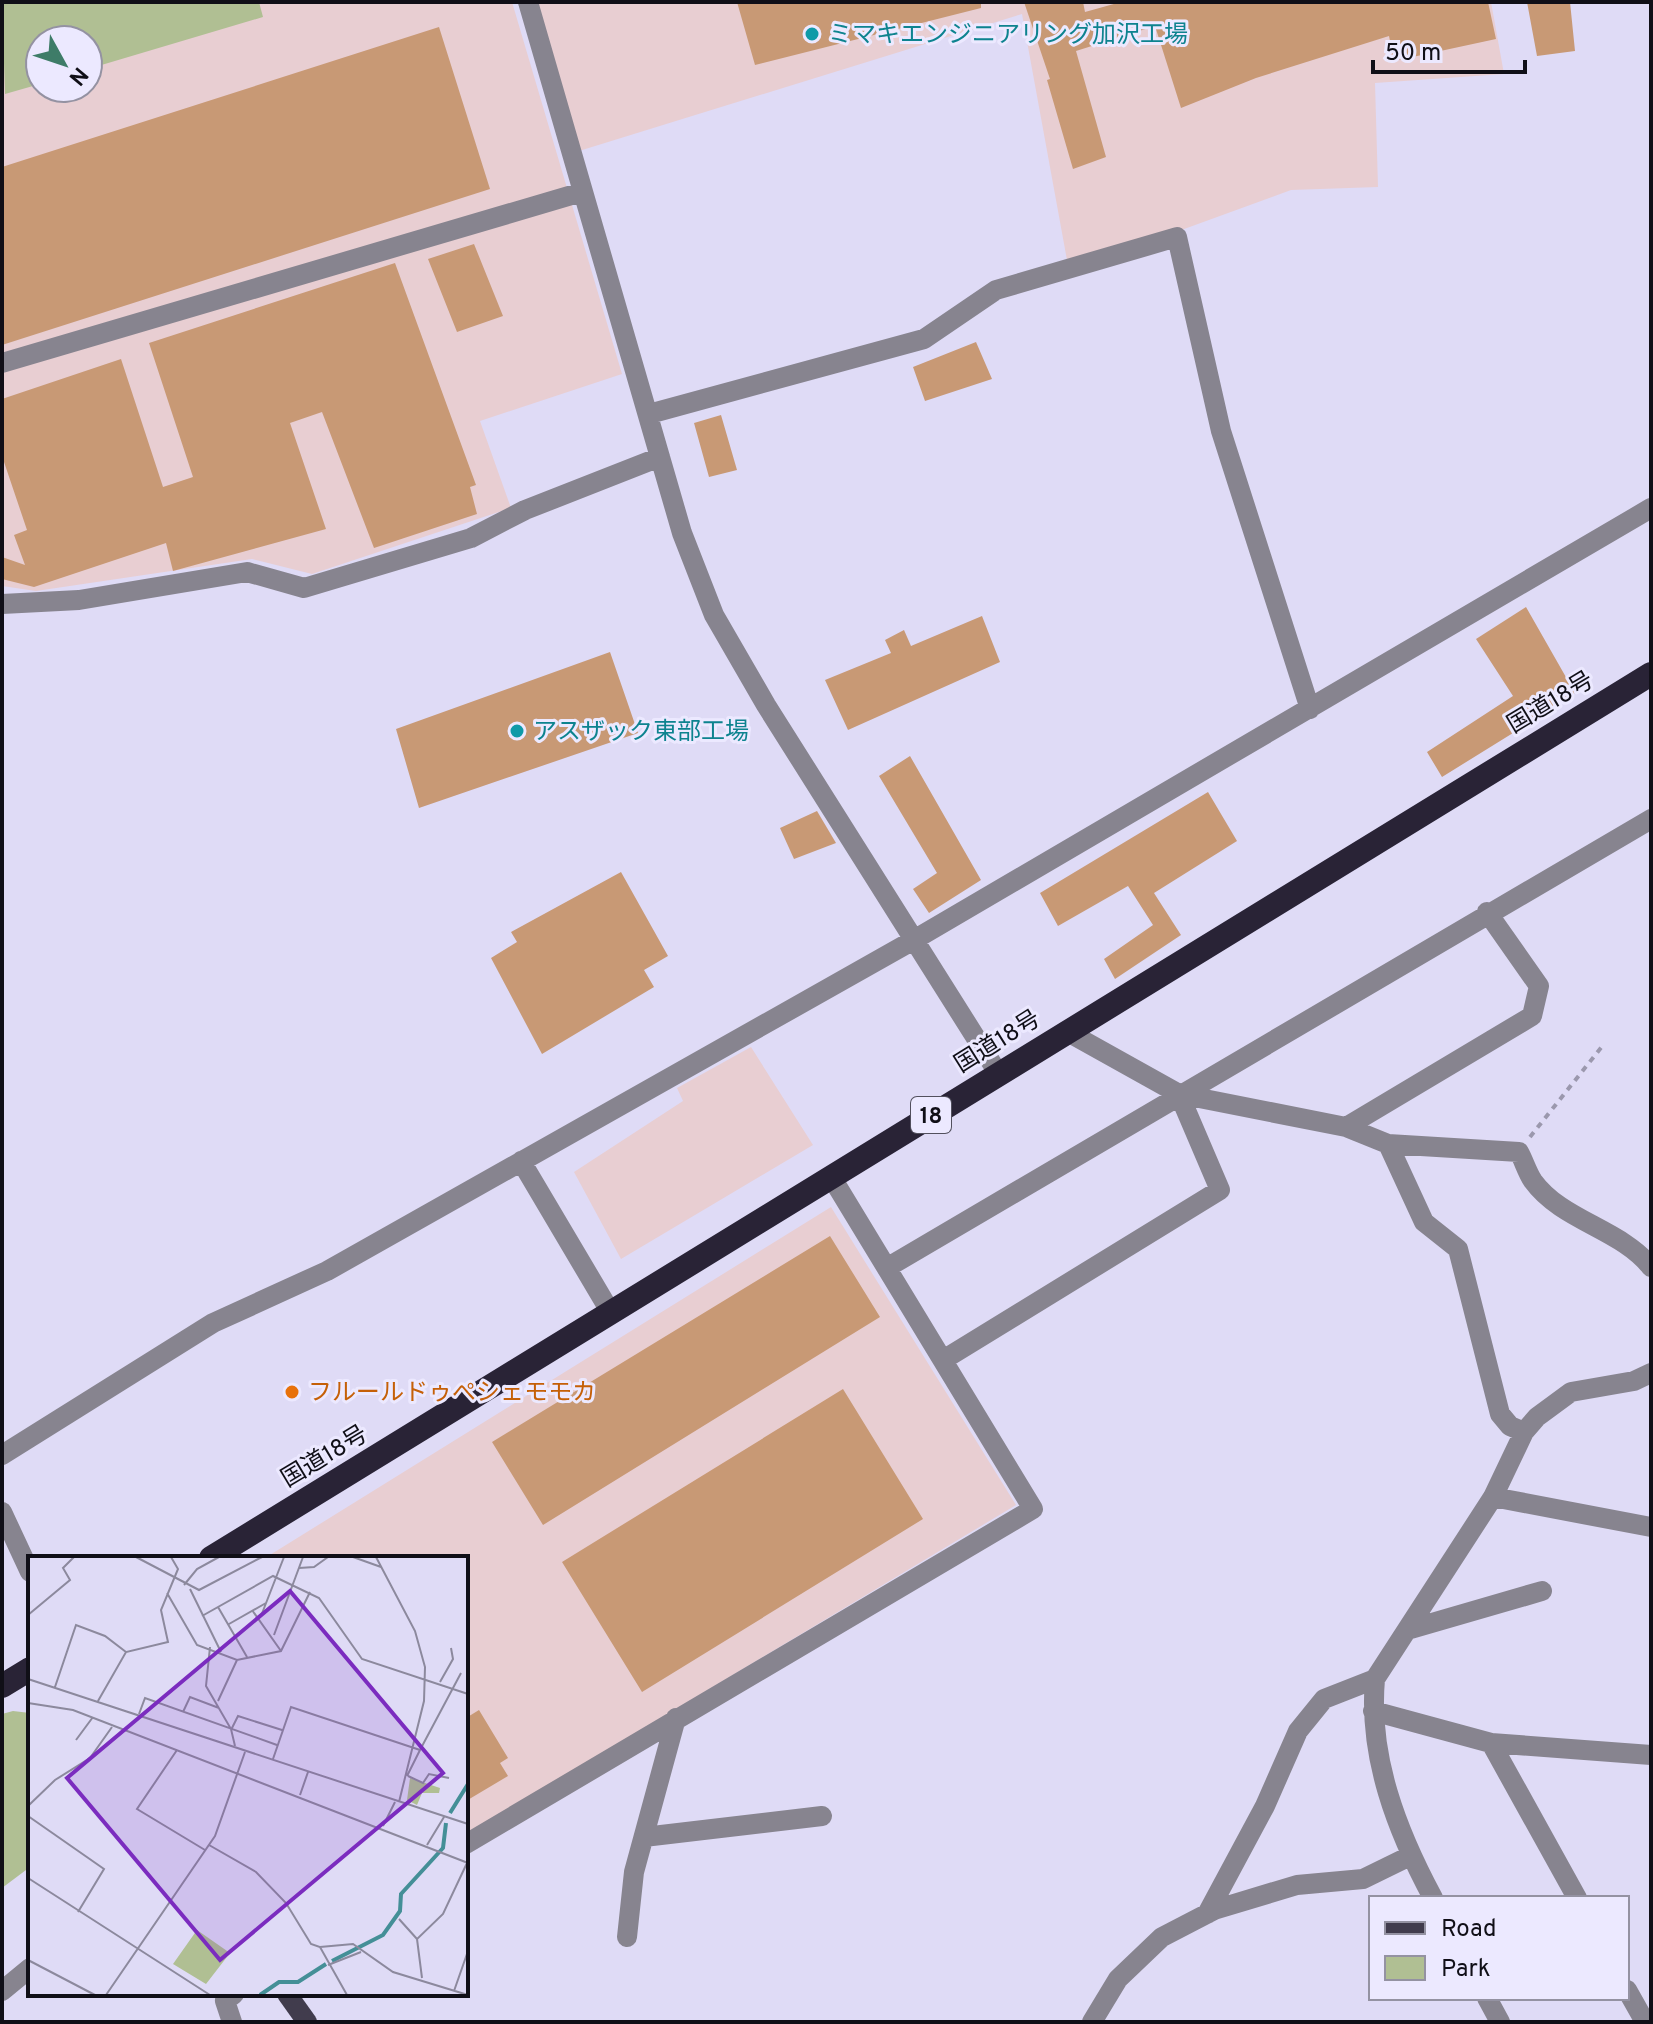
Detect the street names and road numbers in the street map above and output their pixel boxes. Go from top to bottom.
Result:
street label: 国道18号 [1502,666,1600,741]
street label: 国道18号 [950,1005,1047,1081]
road number: 18 [911,1097,951,1133]
street label: 国道18号 [276,1420,374,1495]

